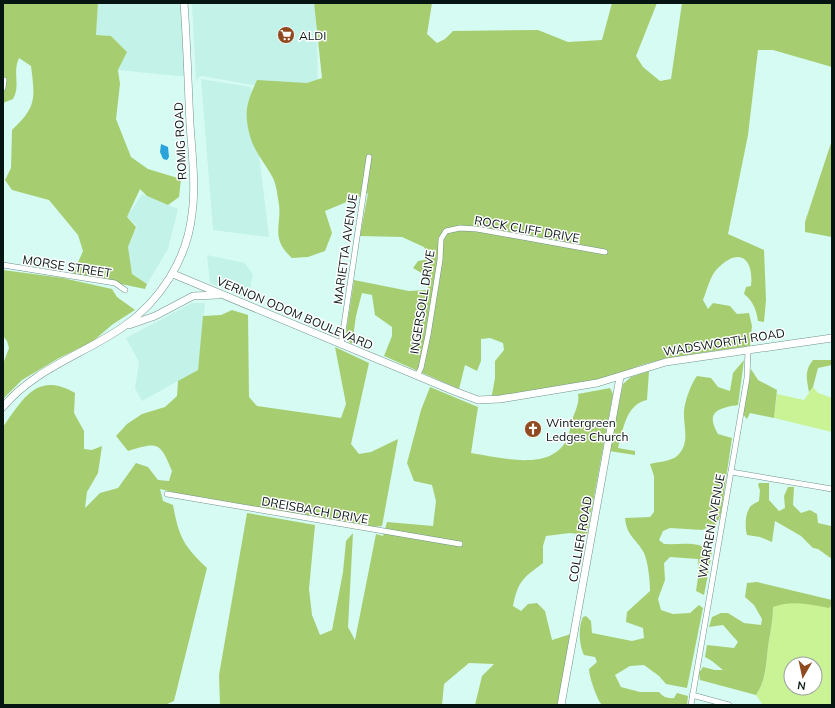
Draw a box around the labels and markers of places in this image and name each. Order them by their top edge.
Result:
supermarket icon: ALDI [276,25,296,45]
place label: ALDI [299,28,326,43]
place label: Wintergreen Ledges Church [546,415,628,444]
church icon: Wintergreen Ledges Church [523,419,543,439]

